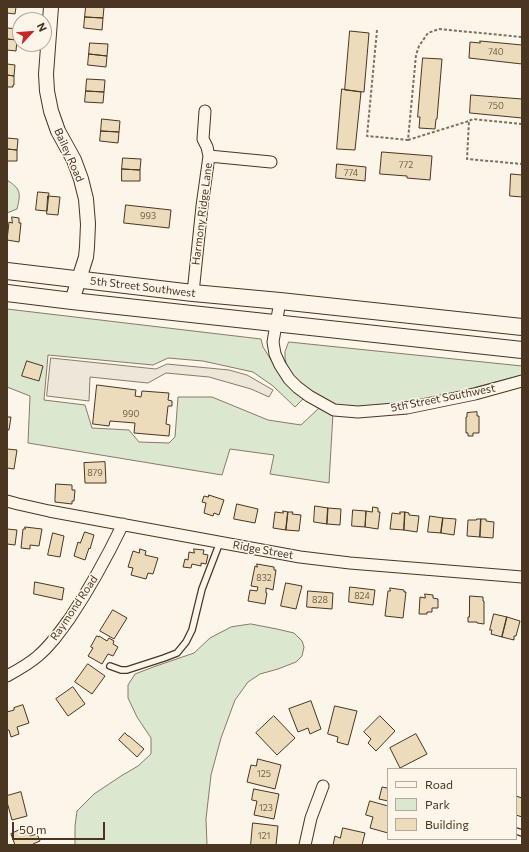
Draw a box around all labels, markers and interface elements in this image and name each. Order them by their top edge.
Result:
north arrow [12,12,52,52]
text: N [35,20,50,34]
house number: 740 [488,47,504,57]
house number: 750 [488,101,504,111]
street label: Bailey Road [51,126,87,184]
house number: 772 [399,160,413,170]
street label: Harmony Ridge Lane [189,162,215,266]
house number: 774 [344,168,358,178]
house number: 993 [140,211,156,221]
street label: 5th Street Southwest [89,274,197,300]
street label: 5th Street Southwest [390,381,496,415]
house number: 990 [123,409,139,419]
house number: 879 [87,468,103,478]
street label: Ridge Street [232,538,294,562]
street label: Raymond Road [47,573,101,643]
house number: 832 [256,573,272,583]
house number: 824 [354,591,370,601]
house number: 828 [312,595,328,605]
legend [387,768,517,840]
house number: 125 [257,769,271,779]
text: Road [425,777,453,791]
text: Park [425,797,450,811]
house number: 123 [259,803,273,813]
scale bar [14,814,107,840]
text: Building [425,817,469,831]
text: 50 m [19,822,47,836]
house number: 121 [258,831,270,841]

